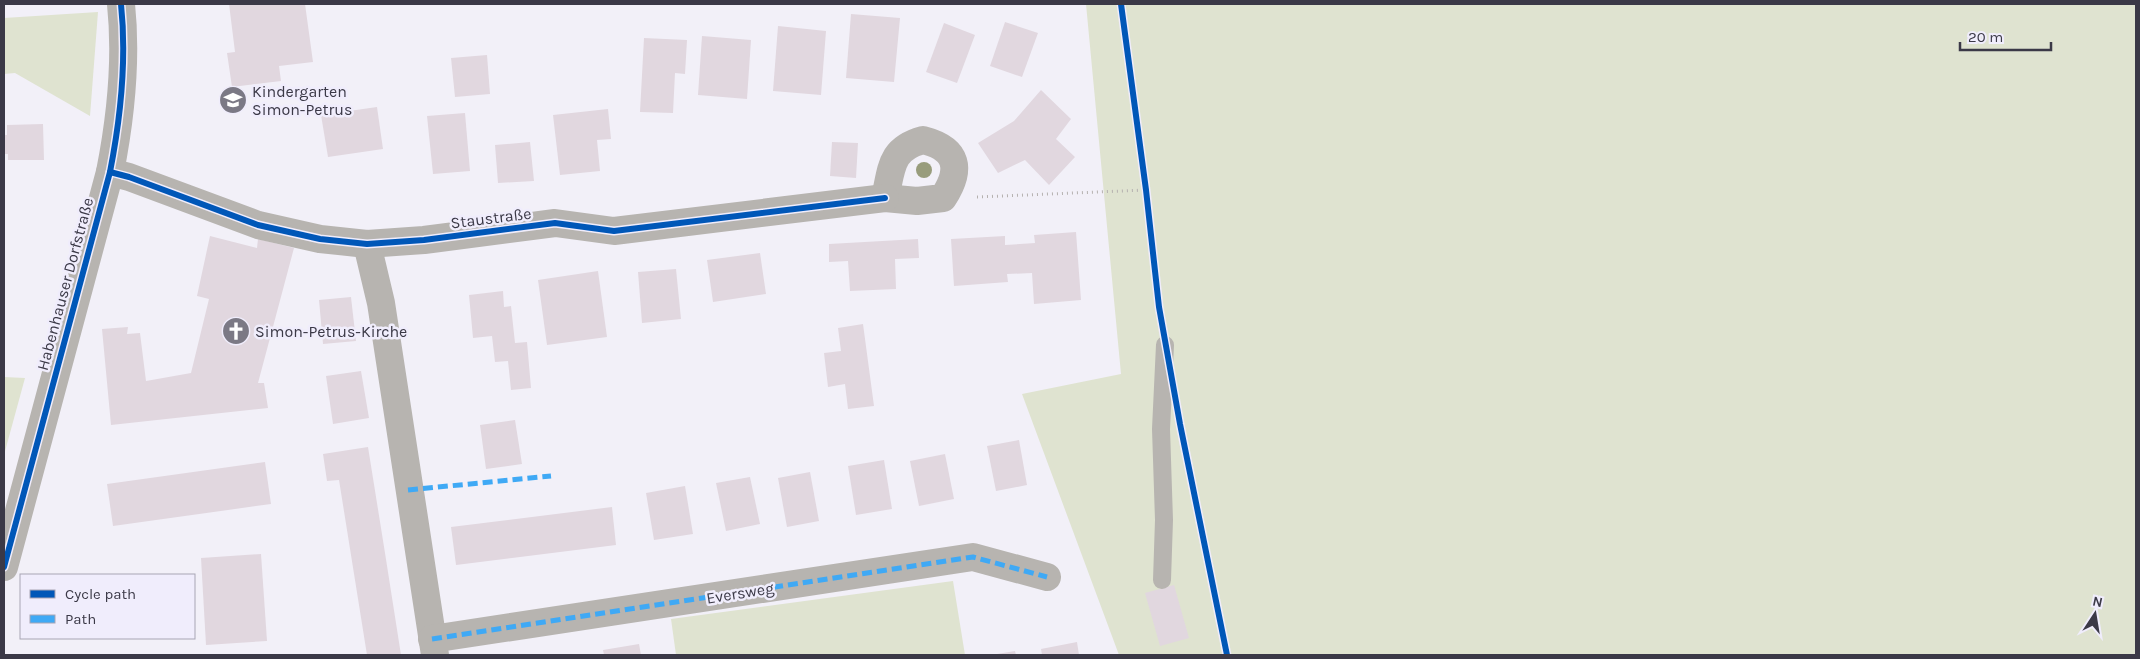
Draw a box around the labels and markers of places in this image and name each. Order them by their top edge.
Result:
place label: Kindergarten Simon-Petrus [252,82,352,119]
school or university icon: Kindergarten Simon-Petrus [218,85,248,115]
church icon: Simon-Petrus-Kirche [221,316,251,346]
place label: Simon-Petrus-Kirche [255,322,407,341]

